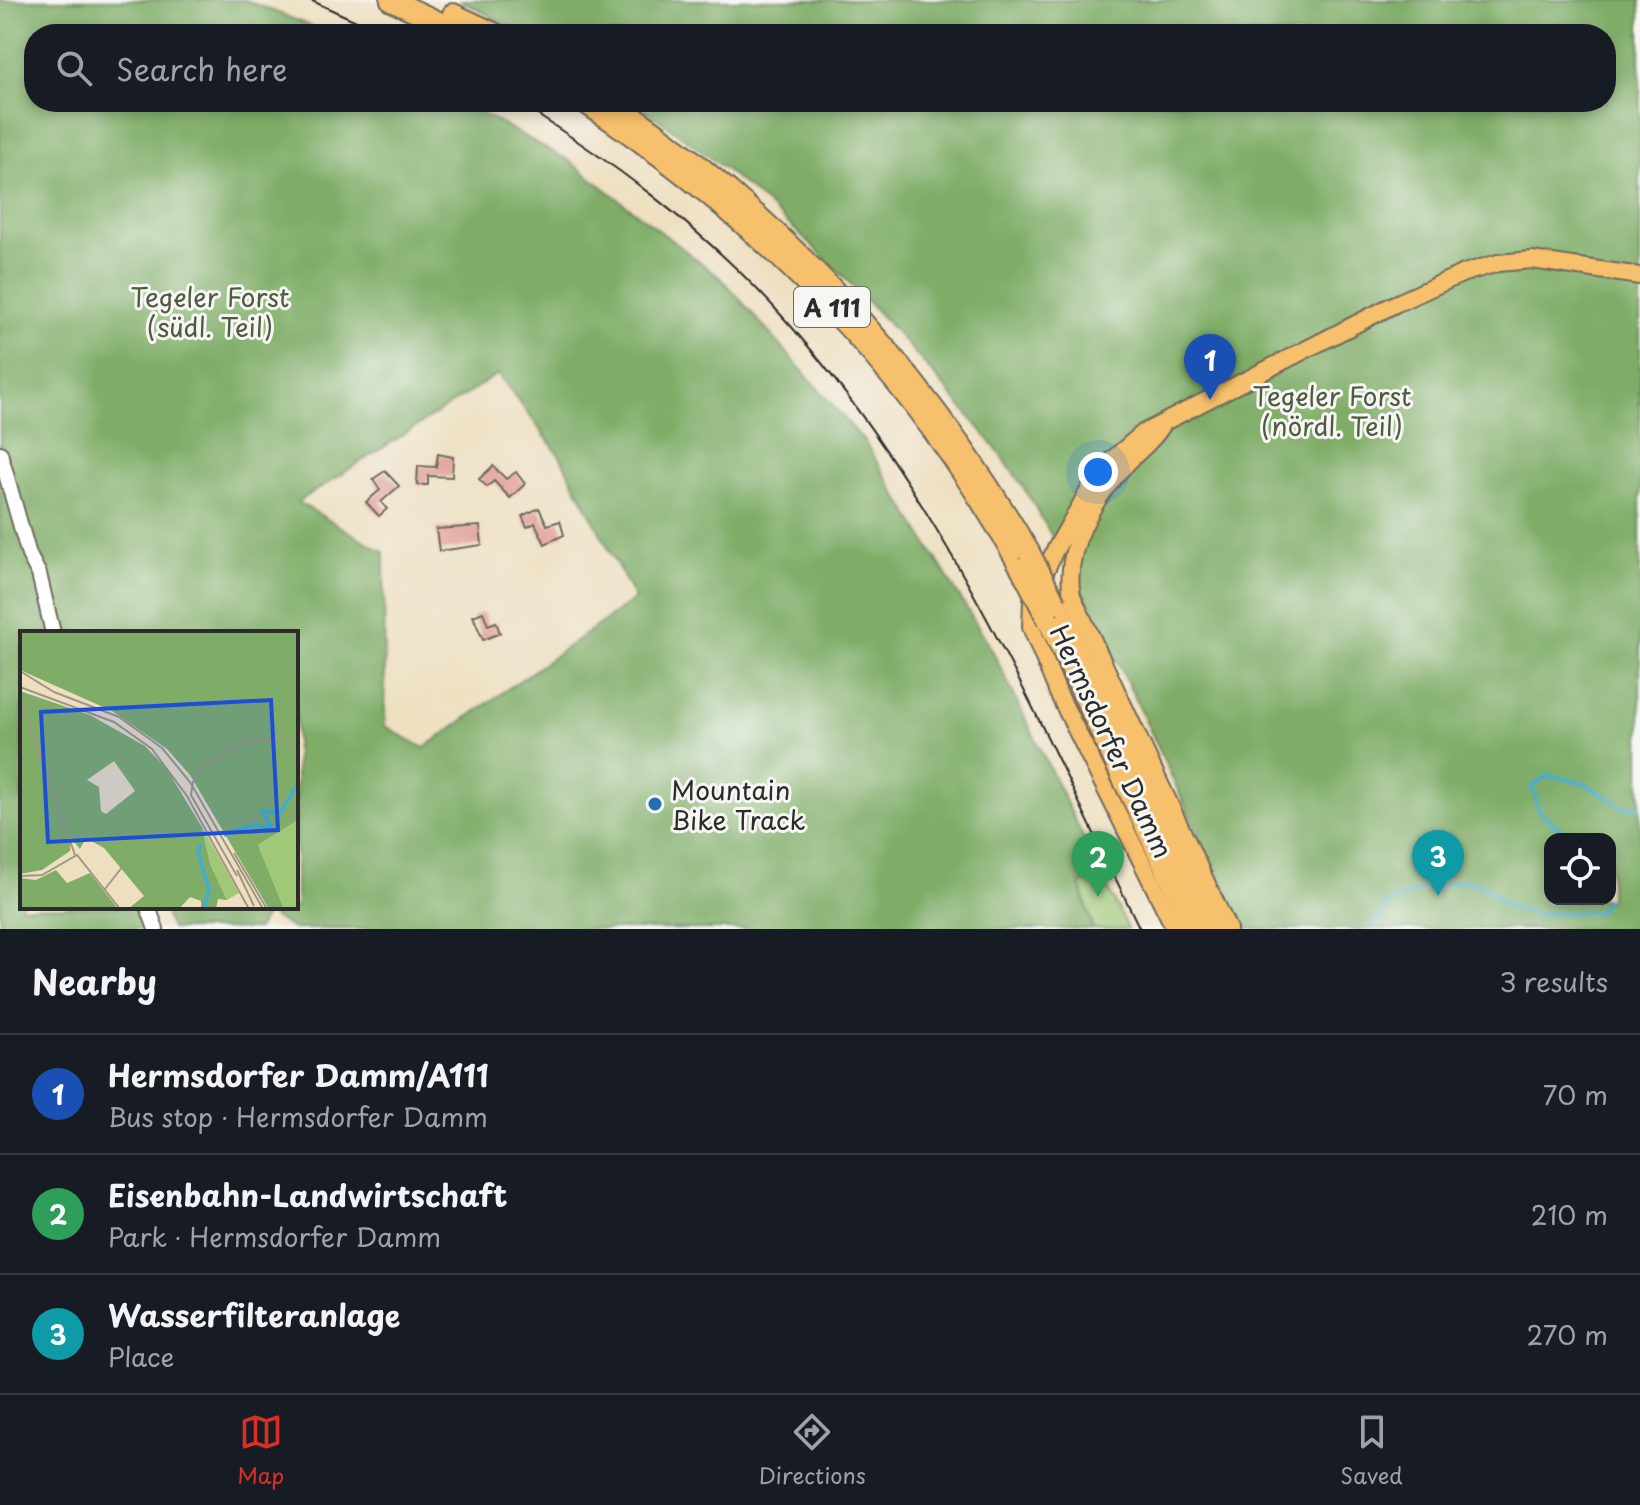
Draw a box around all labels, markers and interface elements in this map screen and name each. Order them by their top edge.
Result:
search box [24,24,1616,112]
icon: search [52,46,96,90]
text: Search here [116,46,288,91]
park label: Tegeler Forst (südl. Teil) [131,277,289,346]
road number: A 111 [794,287,870,327]
pin: 1 [1184,334,1236,400]
park label: Tegeler Forst (nördl. Teil) [1253,376,1411,445]
your location [1078,452,1118,492]
street label: Hermsdorfer Damm [1041,618,1183,864]
inset map [20,631,298,909]
place label: Mountain Bike Track [671,770,805,839]
marker: Mountain Bike Track [646,795,664,813]
pin: 3 [1412,830,1464,896]
pin: 2 [1072,831,1124,897]
map controls [1544,833,1616,905]
button: locate [1544,833,1616,905]
text: Nearby [32,955,157,1007]
text: 3 results [1500,962,1608,1001]
text: Hermsdorfer Damm/A111 [108,1052,489,1097]
text: 1 [52,1075,64,1114]
text: 70 m [1543,1075,1608,1114]
text: Bus stop · Hermsdorfer Damm [108,1097,488,1136]
text: Eisenbahn-Landwirtschaft [108,1172,507,1217]
text: 2 [49,1195,67,1234]
text: 210 m [1531,1195,1608,1234]
text: Park · Hermsdorfer Damm [108,1217,441,1256]
text: Wasserfilteranlage [108,1292,400,1337]
text: 3 [49,1315,67,1354]
text: 270 m [1527,1315,1608,1354]
text: Place [108,1337,174,1376]
tab: Map [237,1410,284,1491]
tab: Directions [759,1410,866,1491]
tab: Saved [1340,1410,1403,1491]

